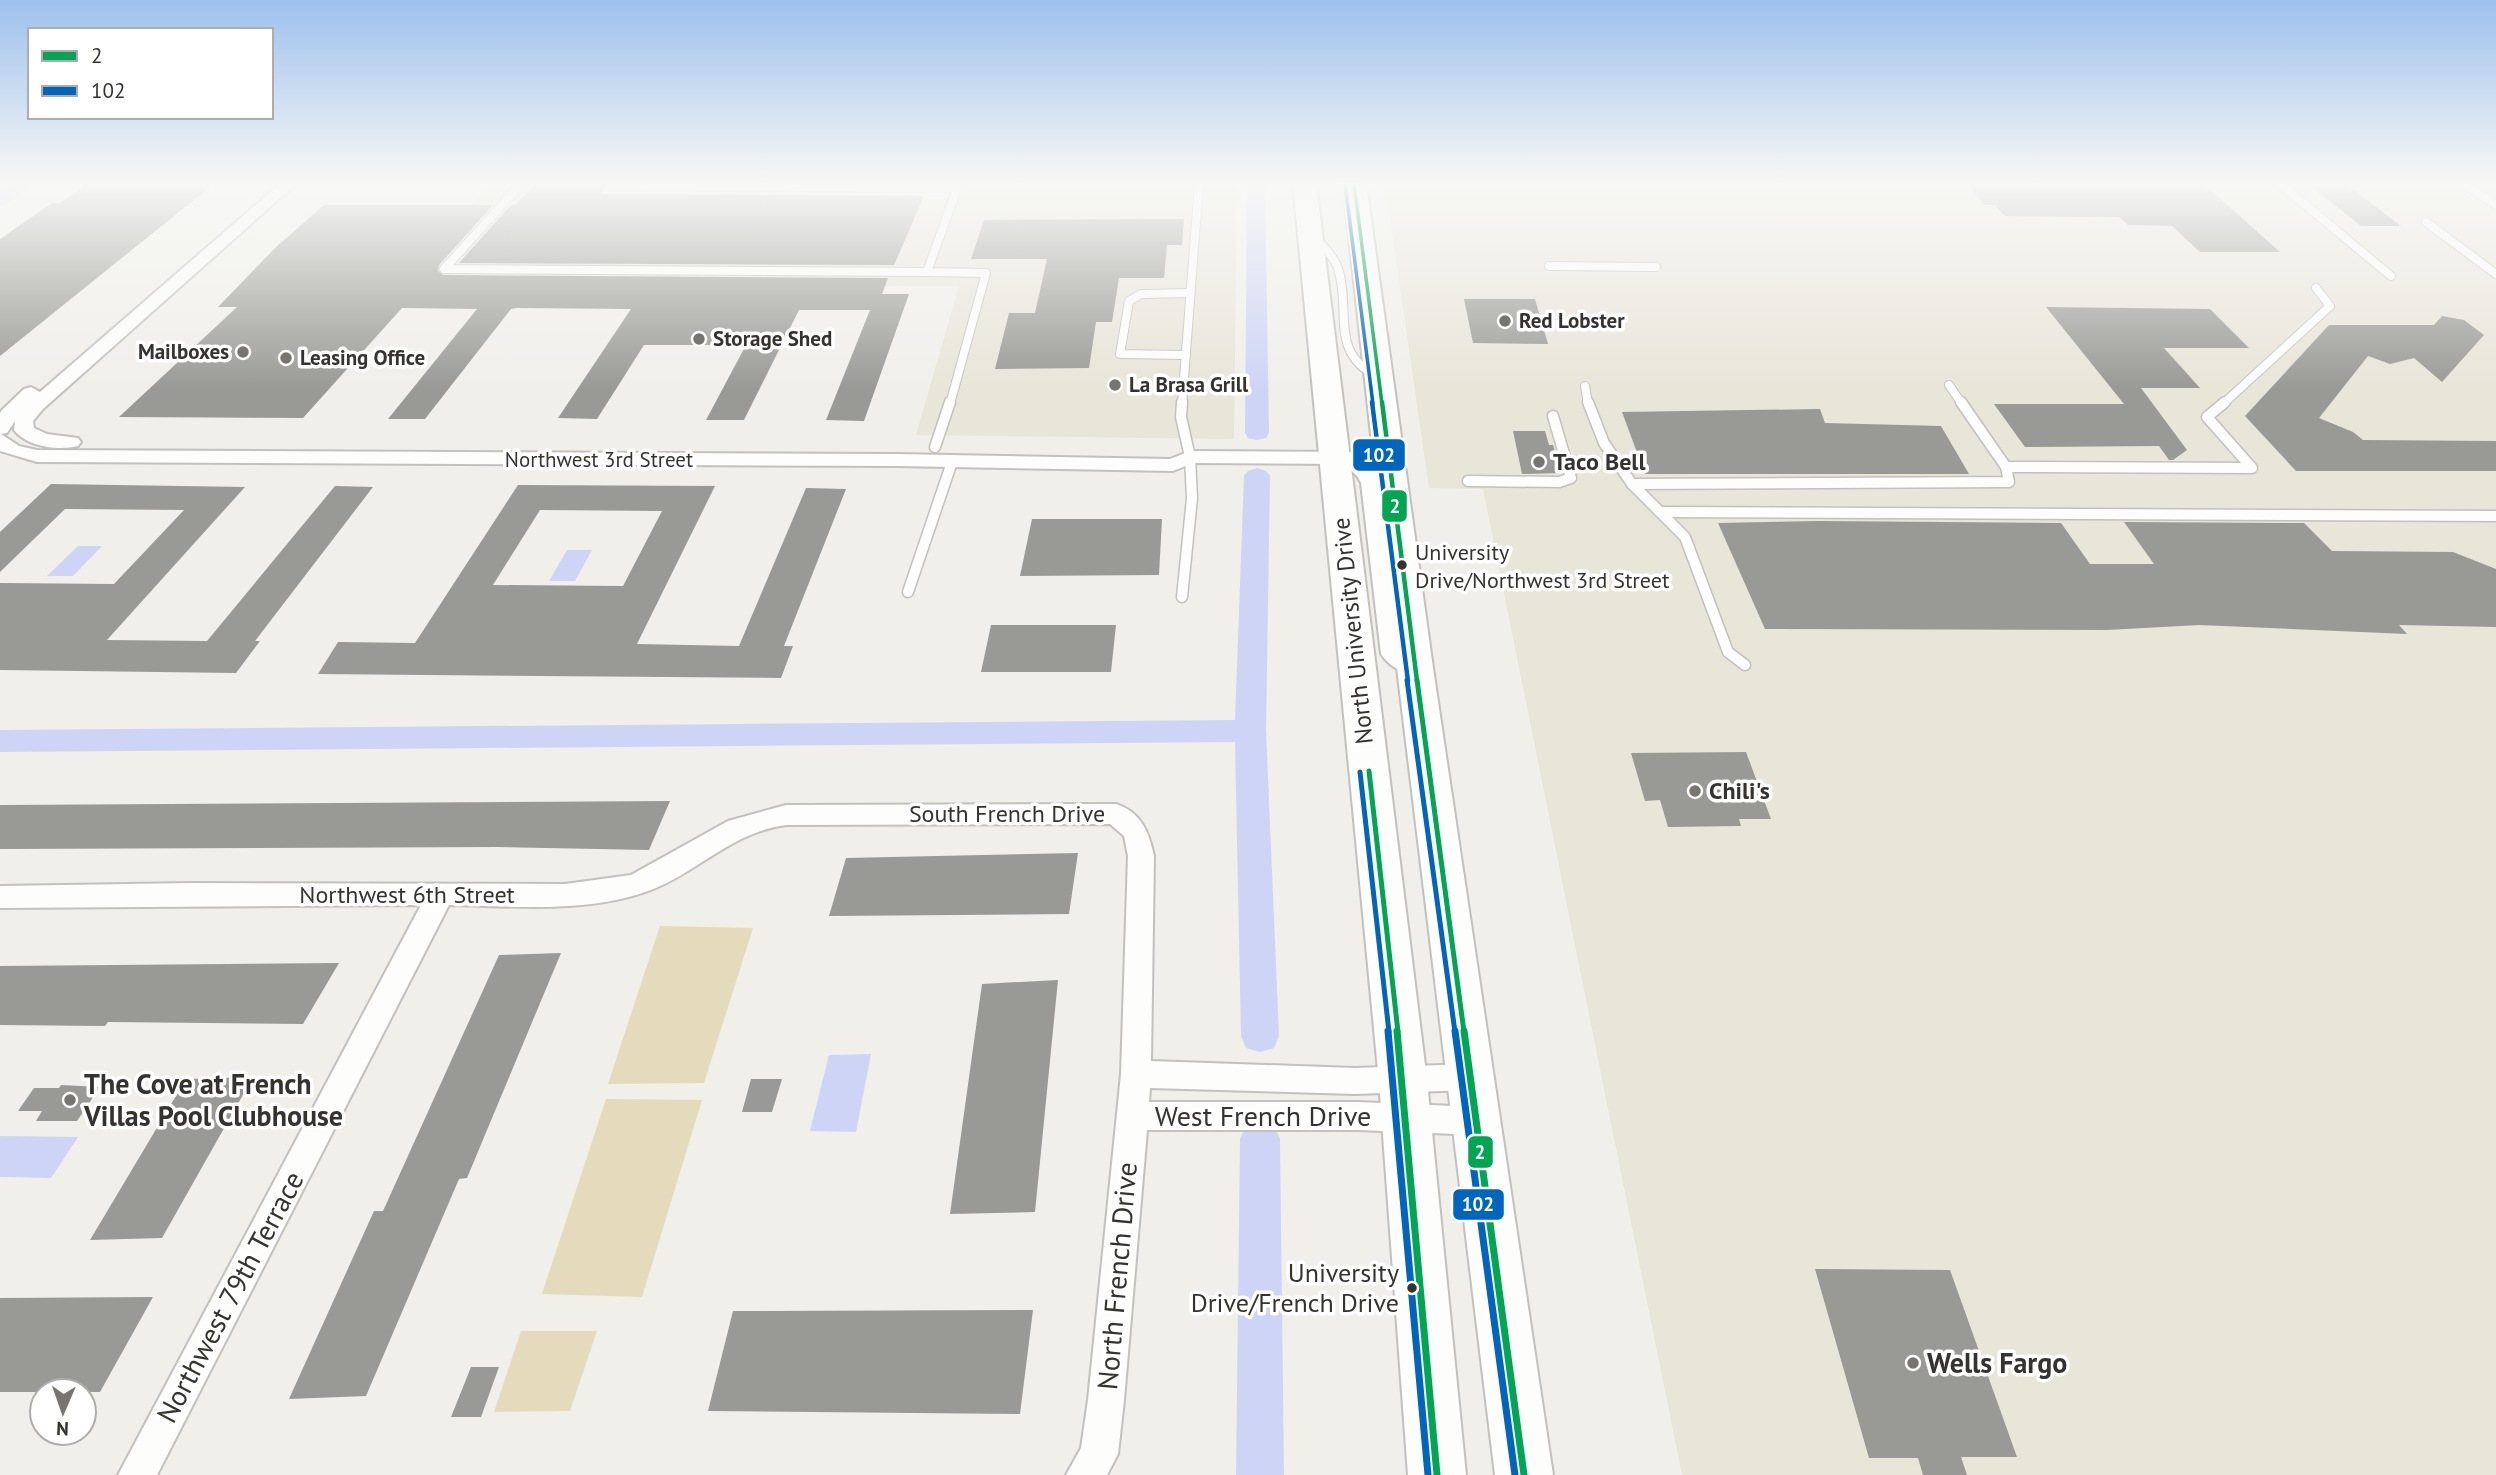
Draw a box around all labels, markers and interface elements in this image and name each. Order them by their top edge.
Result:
legend [28,28,273,119]
text: 2 [91,42,102,69]
text: 102 [91,77,125,104]
place label: Red Lobster [1519,307,1625,334]
marker: Red Lobster [1497,313,1513,329]
place label: Storage Shed [713,325,832,352]
marker: Storage Shed [691,331,707,347]
place label: Mailboxes [138,338,229,365]
marker: Mailboxes [235,344,251,360]
place label: Leasing Office [300,344,425,371]
marker: Leasing Office [278,350,294,366]
place label: La Brasa Grill [1129,371,1249,398]
marker: La Brasa Grill [1107,377,1123,393]
line badge: 102 [1352,438,1406,472]
text: 102 [1363,443,1395,467]
street label: Northwest 3rd Street [505,446,693,473]
place label: Taco Bell [1553,446,1646,477]
marker: Taco Bell [1531,454,1547,470]
line badge: 2 [1381,489,1408,523]
text: 2 [1390,494,1400,518]
street label: North University Drive [1325,516,1380,746]
place label: University Drive/Northwest 3rd Street [1415,538,1670,594]
marker: University Drive/Northwest 3rd Street [1395,558,1409,572]
place label: Chili's [1709,775,1770,806]
marker: Chili's [1687,783,1703,799]
street label: South French Drive [909,798,1105,829]
street label: Northwest 6th Street [299,879,515,910]
place label: The Cove at French Villas Pool Clubhouse [83,1065,343,1134]
marker: The Cove at French Villas Pool Clubhouse [62,1092,78,1108]
street label: West French Drive [1155,1097,1371,1134]
line badge: 2 [1467,1135,1494,1169]
text: 2 [1475,1140,1485,1164]
street label: North French Drive [1088,1161,1145,1391]
street label: Northwest 79th Terrace [148,1165,312,1429]
line badge: 102 [1452,1188,1505,1221]
text: 102 [1462,1192,1494,1216]
place label: University Drive/French Drive [1191,1256,1399,1319]
marker: University Drive/French Drive [1405,1281,1419,1295]
place label: Wells Fargo [1927,1344,2067,1381]
marker: Wells Fargo [1905,1355,1921,1371]
north arrow [28,1377,98,1447]
text: N [56,1417,69,1441]

